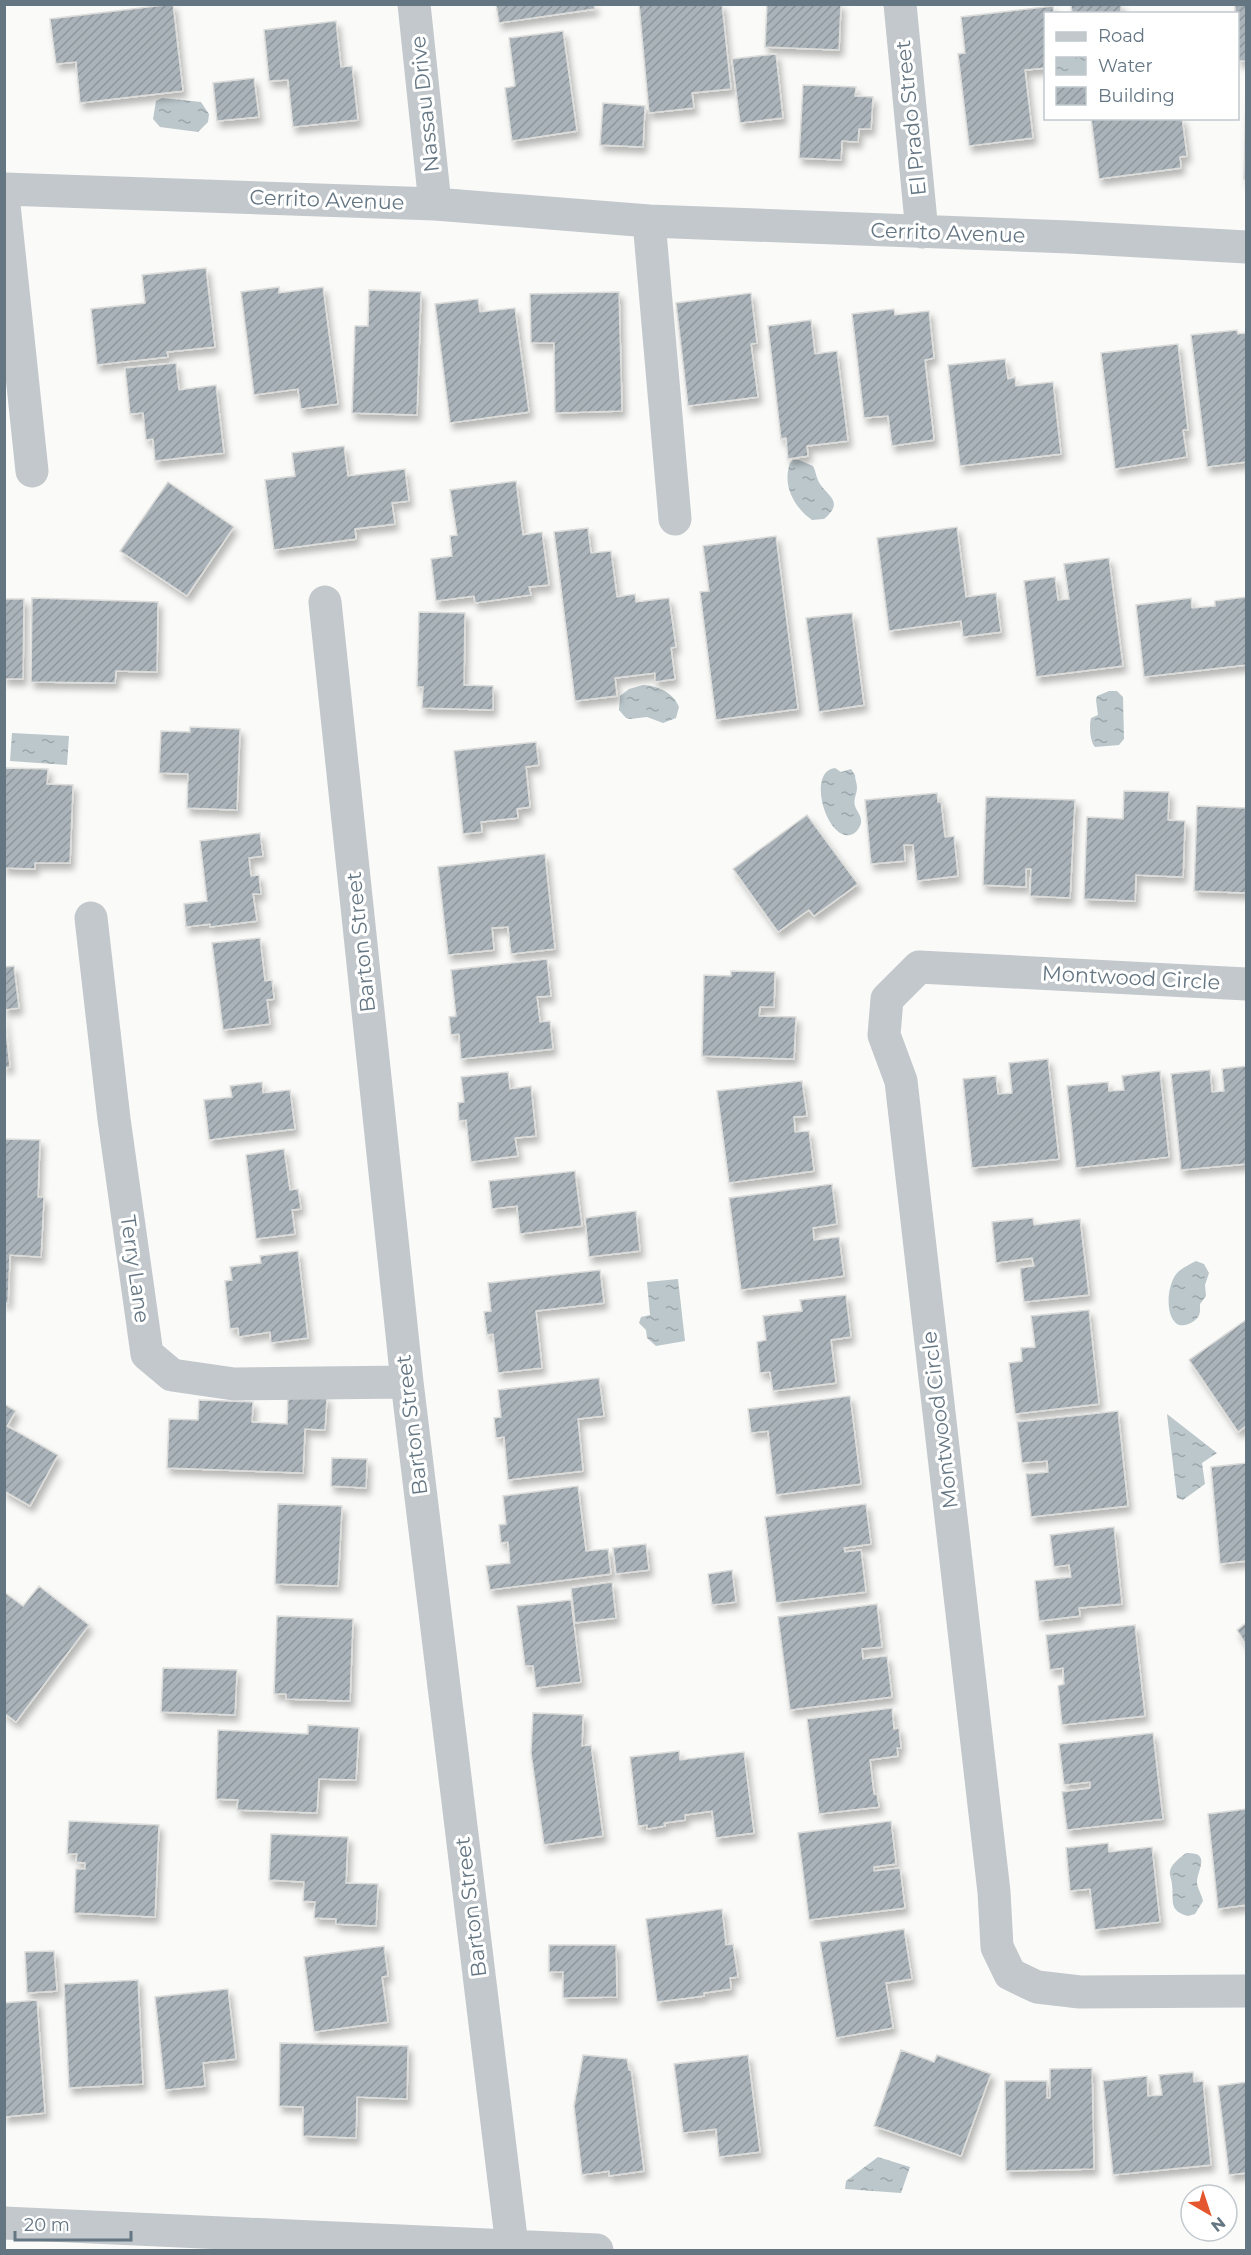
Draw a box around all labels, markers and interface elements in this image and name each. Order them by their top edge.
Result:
legend [1044,12,1239,120]
text: Road [1098,25,1145,47]
street label: Nassau Drive [405,35,444,173]
street label: El Prado Street [890,39,931,197]
text: Water [1098,55,1153,77]
text: Building [1098,85,1175,107]
street label: Cerrito Avenue [249,184,405,215]
street label: Cerrito Avenue [870,217,1026,248]
street label: Barton Street [341,870,380,1014]
street label: Montwood Circle [1041,960,1221,995]
street label: Terry Lane [116,1213,155,1324]
street label: Montwood Circle [916,1330,963,1510]
street label: Barton Street [390,1353,433,1497]
street label: Barton Street [449,1835,492,1979]
north arrow [1179,2183,1239,2243]
scale bar [15,2204,130,2242]
text: N [1207,2213,1229,2236]
text: 20 m [24,2214,70,2236]

